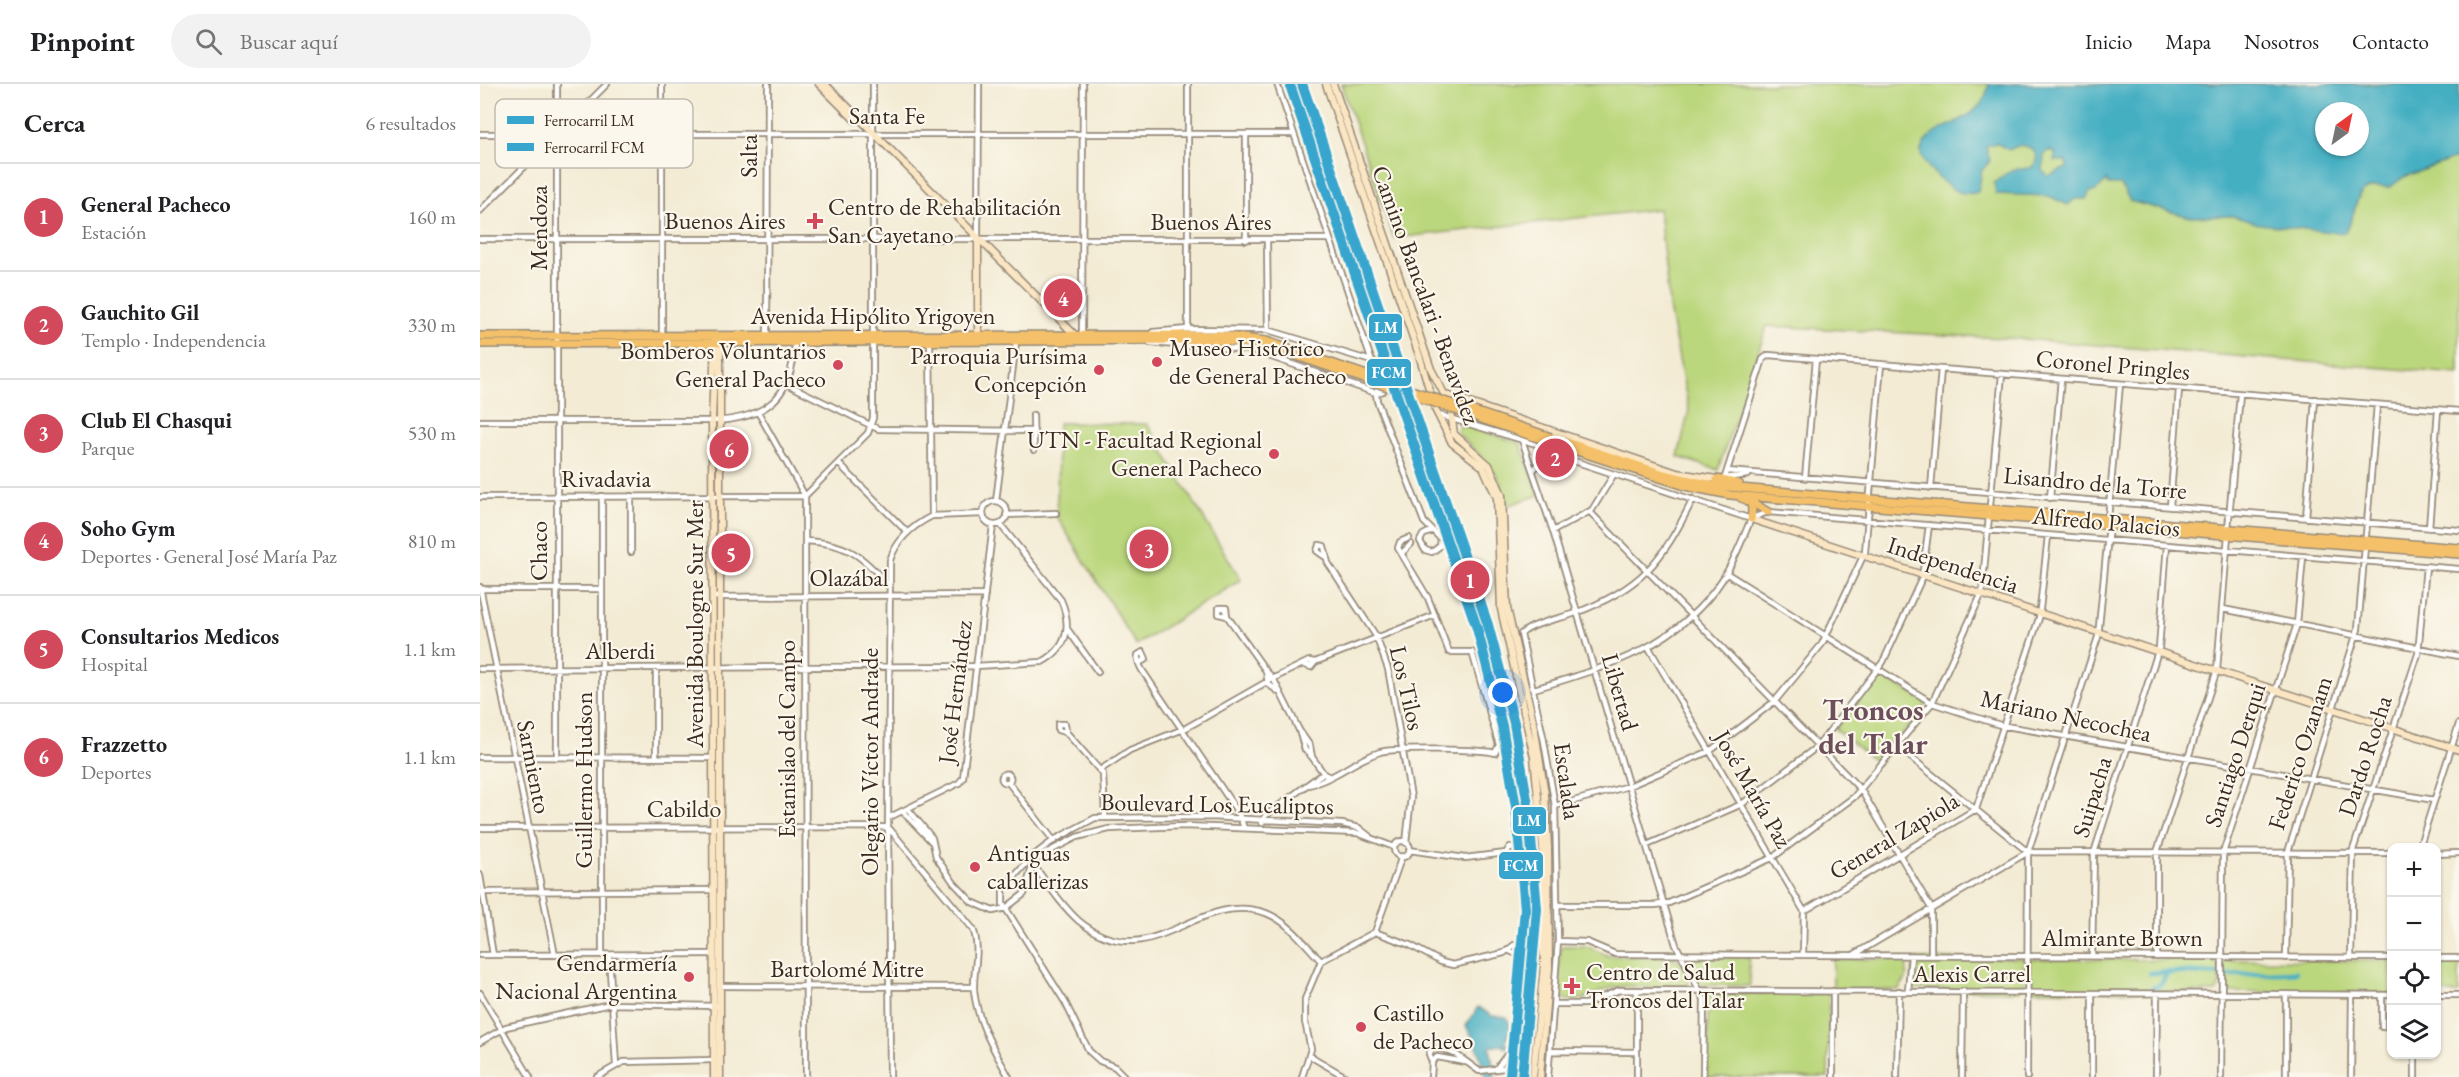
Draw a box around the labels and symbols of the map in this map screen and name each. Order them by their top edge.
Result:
legend [495,99,693,168]
street label: Santa Fe [849,100,925,131]
north arrow [2315,102,2369,156]
text: Ferrocarril LM [544,110,635,131]
street label: Salta [733,134,764,178]
text: Ferrocarril FCM [544,137,645,158]
street label: Camino Bancalari - Benavídez [1365,161,1488,429]
street label: Mendoza [523,185,554,271]
place label: Centro de Rehabilitación San Cayetano [828,191,1062,250]
street label: Buenos Aires [665,205,785,236]
street label: Buenos Aires [1151,206,1271,237]
marker: Centro de Rehabilitación San Cayetano [806,212,824,230]
pin: 4 [1044,276,1082,320]
street label: Avenida Hipólito Yrigoyen [750,300,996,331]
line badge: LM [1368,313,1403,342]
text: LM [1374,317,1398,338]
place label: Museo Histórico de General Pacheco [1169,332,1347,391]
place label: Bomberos Voluntarios General Pacheco [620,335,826,394]
place label: Parroquia Purísima Concepción [910,340,1087,399]
street label: Coronel Pringles [2035,342,2191,387]
marker: Museo Histórico de General Pacheco [1150,355,1164,369]
marker: Bomberos Voluntarios General Pacheco [831,358,845,372]
line badge: FCM [1366,358,1412,387]
text: FCM [1372,362,1407,383]
marker: Parroquia Purísima Concepción [1092,363,1106,377]
place label: UTN - Facultad Regional General Pacheco [1027,424,1262,483]
pin: 6 [710,426,748,472]
pin: 2 [1536,436,1574,481]
marker: UTN - Facultad Regional General Pacheco [1267,447,1281,461]
street label: Lisandro de la Torre [2002,459,2188,506]
street label: Rivadavia [561,463,651,494]
street label: Avenida Boulogne Sur Mer [679,500,710,749]
street label: Alfredo Palacios [2030,500,2181,543]
street label: Chaco [523,521,554,581]
pin: 3 [1130,526,1168,572]
street label: Independencia [1884,529,2023,600]
pin: 5 [712,530,750,576]
pin: 1 [1450,558,1490,602]
street label: Olazábal [809,562,889,593]
street label: José Hernández [930,618,979,767]
street label: Alberdi [584,635,655,666]
street label: Estanislao del Campo [771,640,802,838]
street label: Los Tilos [1383,643,1432,733]
street label: Olegario Víctor Andrade [854,648,885,876]
street label: Libertad [1595,650,1646,735]
street label: Federico Ozanam [2260,672,2339,834]
your location [1488,678,1517,707]
street label: Santiago Derqui [2197,679,2272,831]
street label: Mariano Necochea [1978,682,2155,749]
district label: Troncos del Talar [1818,690,1928,763]
street label: Guillermo Hudson [568,691,599,868]
street label: Dardo Rocha [2330,691,2399,820]
street label: Sarmiento [510,717,559,816]
street label: José María Paz [1706,722,1800,853]
street label: Escalada [1547,740,1588,822]
street label: Suipacha [2065,752,2119,841]
street label: General Zapiola [1823,784,1965,887]
street label: Boulevard Los Eucaliptos [1100,786,1334,821]
street label: Cabildo [647,793,721,824]
line badge: LM [1512,806,1547,835]
text: LM [1517,810,1541,831]
place label: Antiguas caballerizas [986,837,1089,896]
line badge: FCM [1498,851,1544,880]
text: FCM [1504,855,1539,876]
marker: Antiguas caballerizas [968,860,982,874]
street label: Almirante Brown [2040,922,2203,953]
place label: Gendarmería Nacional Argentina [495,947,677,1006]
street label: Bartolomé Mitre [770,953,924,984]
place label: Centro de Salud Troncos del Talar [1586,956,1745,1015]
street label: Alexis Carrel [1912,958,2031,989]
marker: Gendarmería Nacional Argentina [682,970,696,984]
marker: Centro de Salud Troncos del Talar [1563,977,1581,995]
place label: Castillo de Pacheco [1373,997,1473,1056]
marker: Castillo de Pacheco [1354,1020,1368,1034]

